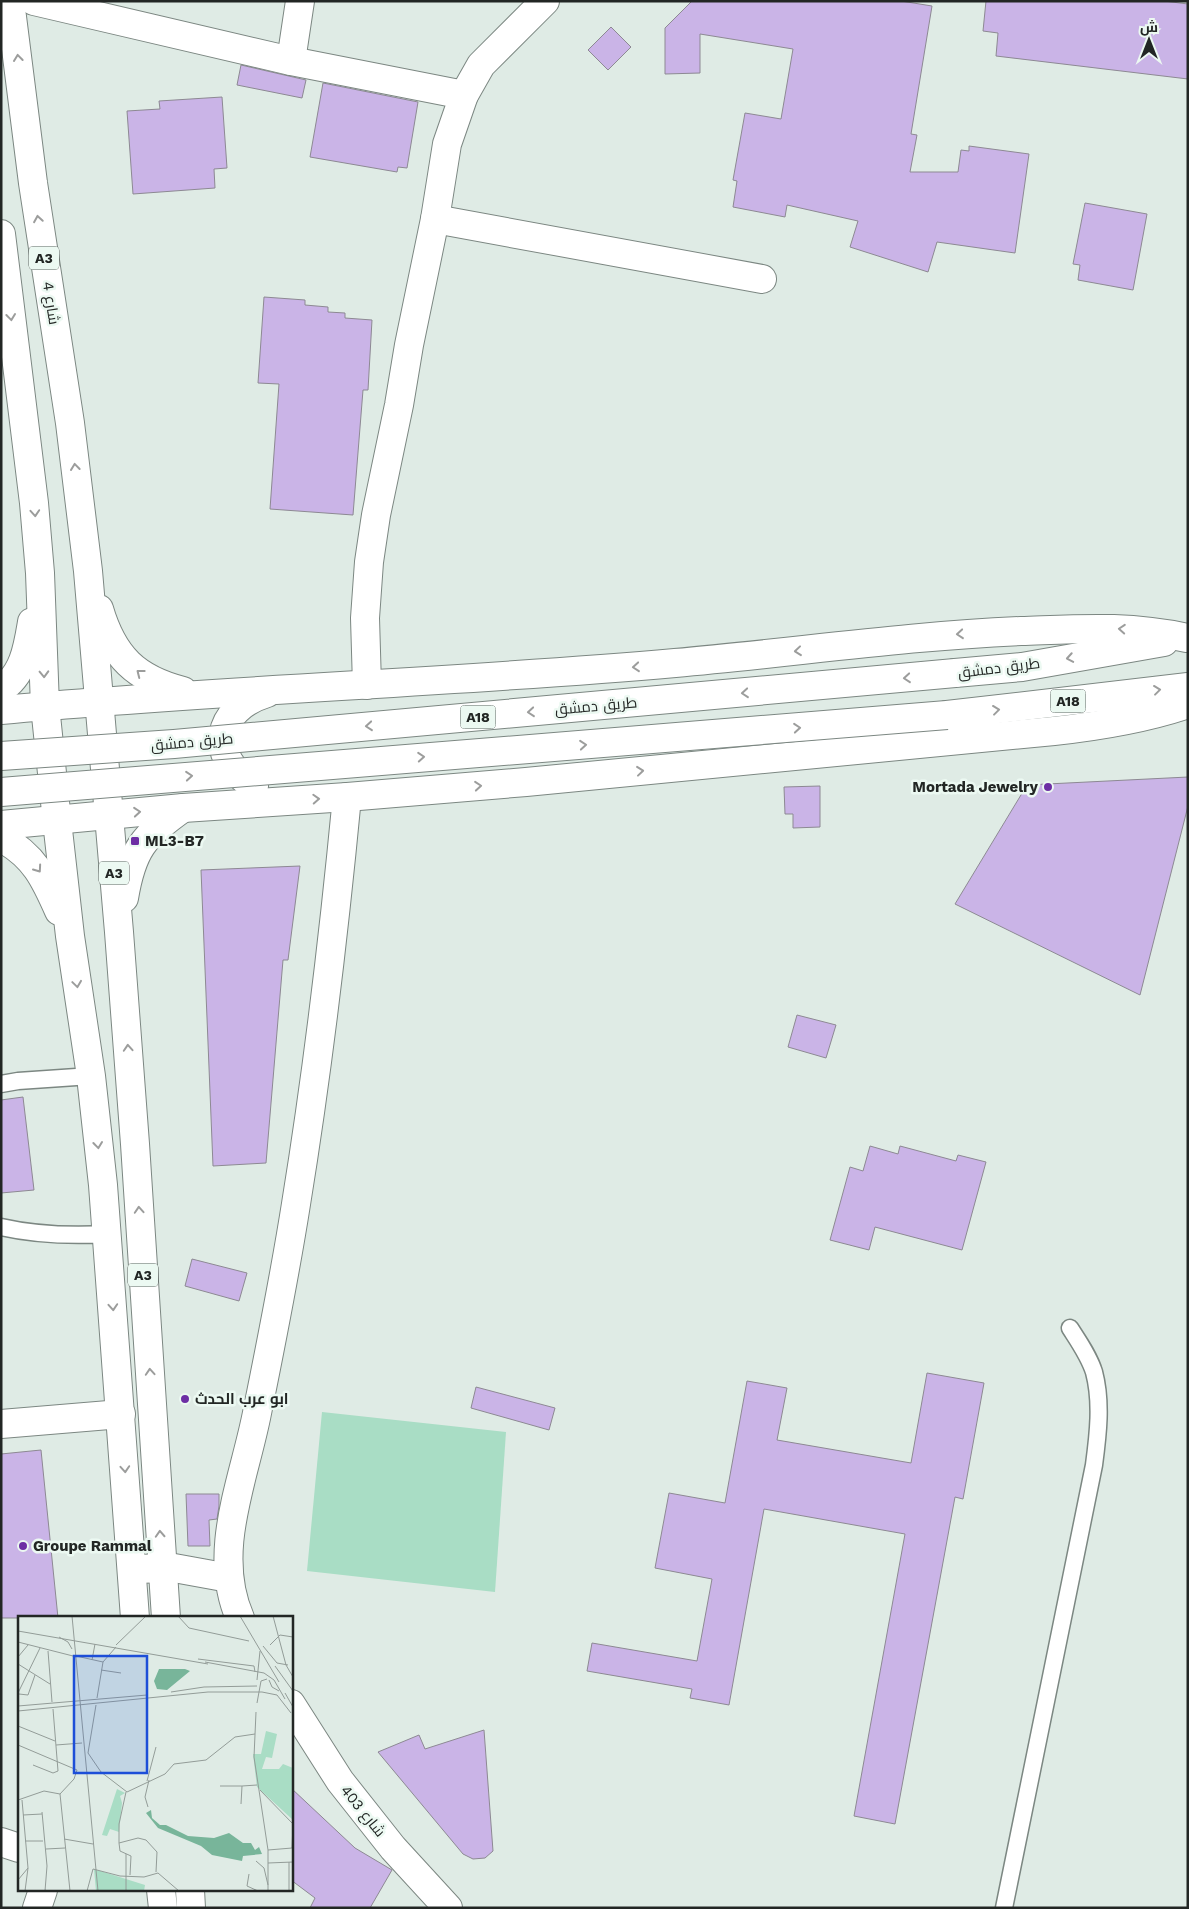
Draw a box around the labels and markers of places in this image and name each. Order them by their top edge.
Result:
place label: Mortada Jewelry [912,778,1039,796]
marker: Mortada Jewelry [1042,781,1054,793]
place label: ML3-B7 [145,832,204,850]
marker: ML3-B7 [129,835,141,847]
place label: ابو عرب الحدث [195,1390,289,1408]
marker: ابو عرب الحدث [179,1393,191,1405]
place label: Groupe Rammal [33,1537,152,1555]
marker: Groupe Rammal [17,1540,29,1552]

